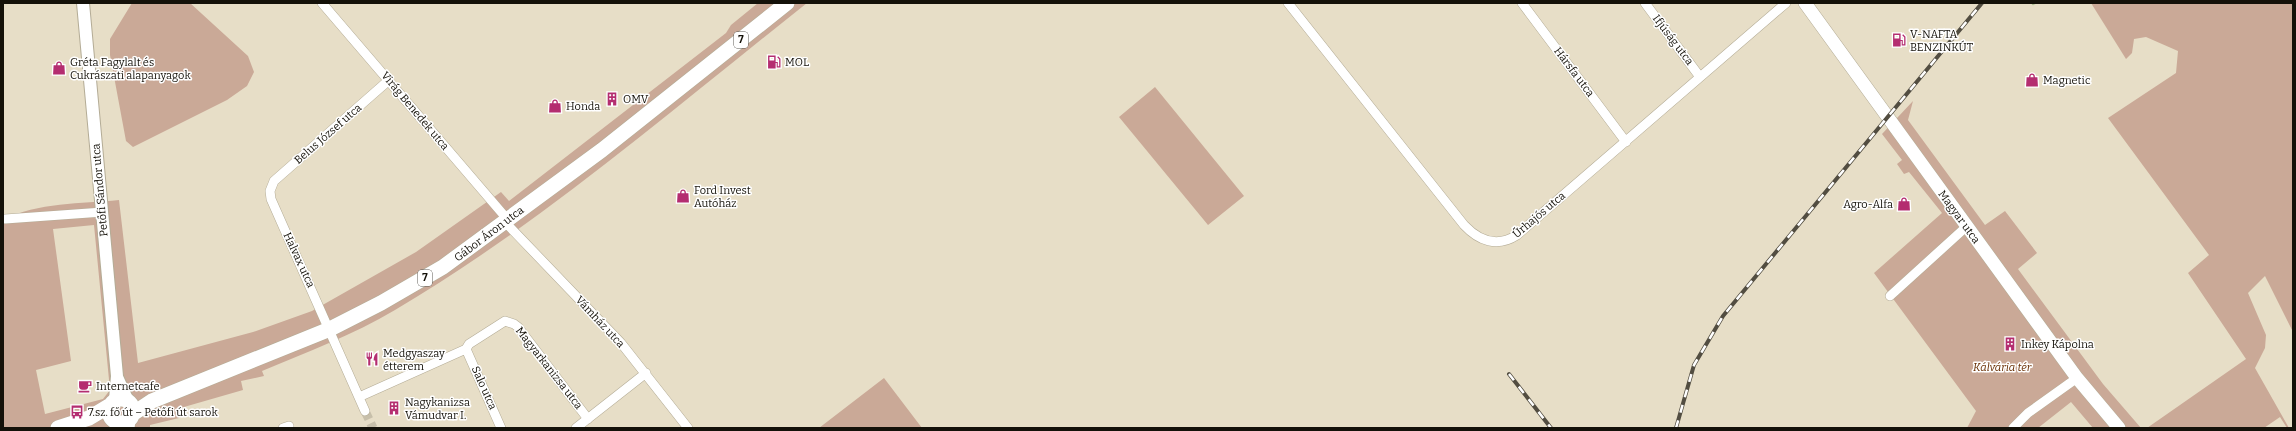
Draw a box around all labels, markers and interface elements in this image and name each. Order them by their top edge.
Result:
street label: Ifjúság utca [1650,12,1696,68]
place label: V-NAFTA BENZINKÚT [1910,28,1974,54]
road number: 7 [734,32,748,48]
fuel station icon: V-NAFTA BENZINKÚT [1891,32,1907,48]
street label: Hársfa utca [1551,45,1597,99]
fuel station icon: MOL [766,54,782,70]
place label: Gréta Fagylalt és Cukrászati alapanyagok [70,56,191,82]
place label: MOL [785,56,809,69]
shop icon: Gréta Fagylalt és Cukrászati alapanyagok [51,60,67,76]
street label: Virág Benedek utca [378,69,452,153]
shop icon: Magnetic [2024,72,2040,88]
place label: Magnetic [2043,74,2091,87]
building icon: OMV [604,91,620,107]
place label: OMV [623,93,649,106]
shop icon: Honda [547,98,563,114]
place label: Honda [566,100,600,113]
street label: Belus József utca [292,101,364,167]
street label: Petőfi Sándor utca [89,143,111,237]
place label: Ford Invest Autóház [694,184,751,210]
shop icon: Ford Invest Autóház [675,188,691,204]
street label: Űrhajós utca [1509,188,1568,241]
street label: Magyar utca [1935,188,1983,246]
shop icon: Agro-Alfa [1896,196,1912,212]
place label: Agro-Alfa [1843,198,1893,211]
street label: Gábor Áron utca [451,203,526,264]
street label: Halvax utca [281,230,317,290]
road number: 7 [418,270,432,286]
street label: Vámház utca [573,294,627,350]
street label: Magyarkanizsa utca [513,324,585,412]
building icon: Inkey Kápolna [2002,336,2018,352]
place label: Inkey Kápolna [2021,338,2094,351]
place label: Medgyaszay étterem [383,347,445,373]
restaurant icon: Medgyaszay étterem [364,351,380,367]
park label: Kálvária tér [1973,361,2032,374]
street label: Salo utca [469,364,499,412]
cafe icon: Internetcafe [77,378,93,394]
place label: Internetcafe [96,380,159,393]
place label: Nagykanizsa Vámudvar I. [405,396,470,422]
building icon: Nagykanizsa Vámudvar I. [386,400,402,416]
bus stop icon: 7.sz. fő út – Petőfi út sarok [69,404,85,420]
place label: 7.sz. fő út – Petőfi út sarok [88,406,218,419]

